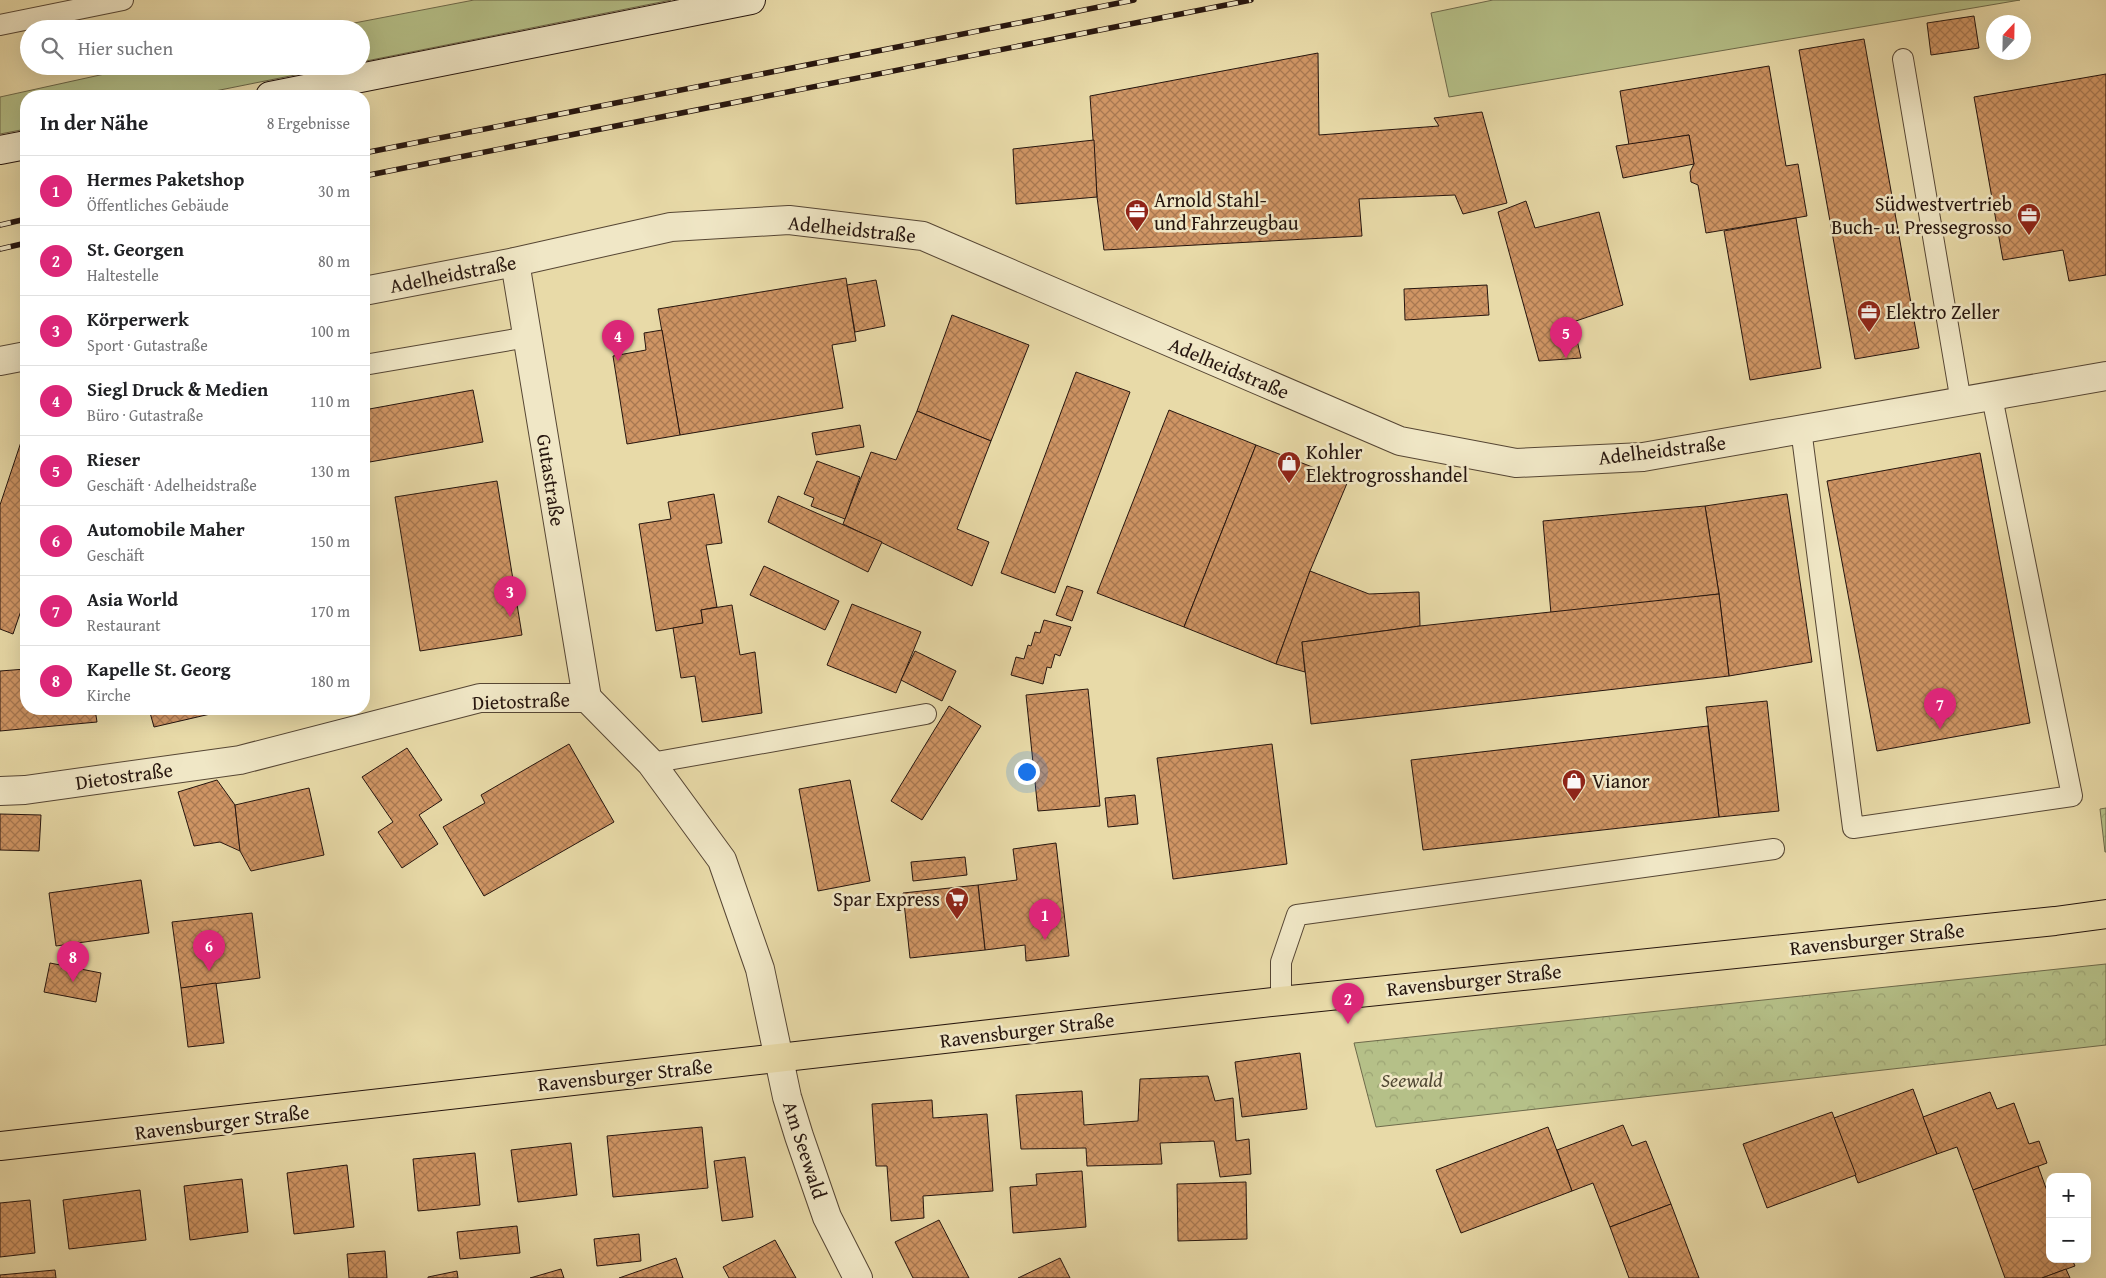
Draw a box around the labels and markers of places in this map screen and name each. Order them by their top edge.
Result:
place label: Arnold Stahl- und Fahrzeugbau [1154,185,1299,237]
place label: Südwestvertrieb Buch- u. Pressegrosso [1831,189,2012,241]
office icon: Arnold Stahl- und Fahrzeugbau [1124,198,1150,232]
office icon: Südwestvertrieb Buch- u. Pressegrosso [2016,202,2042,236]
place label: Elektro Zeller [1886,297,2000,326]
office icon: Elektro Zeller [1856,299,1882,333]
pin: 5 [1550,317,1582,358]
pin: 4 [602,320,634,361]
place label: Kohler Elektrogrosshandel [1306,437,1468,489]
shop icon: Kohler Elektrogrosshandel [1276,450,1302,484]
pin: 3 [494,576,526,617]
pin: 7 [1924,688,1956,729]
place label: Vianor [1592,766,1650,795]
shop icon: Vianor [1561,768,1587,802]
place label: Spar Express [833,884,940,913]
supermarket icon: Spar Express [944,886,970,920]
pin: 1 [1029,899,1061,940]
pin: 6 [193,930,225,971]
pin: 8 [57,941,89,982]
pin: 2 [1332,983,1364,1024]

